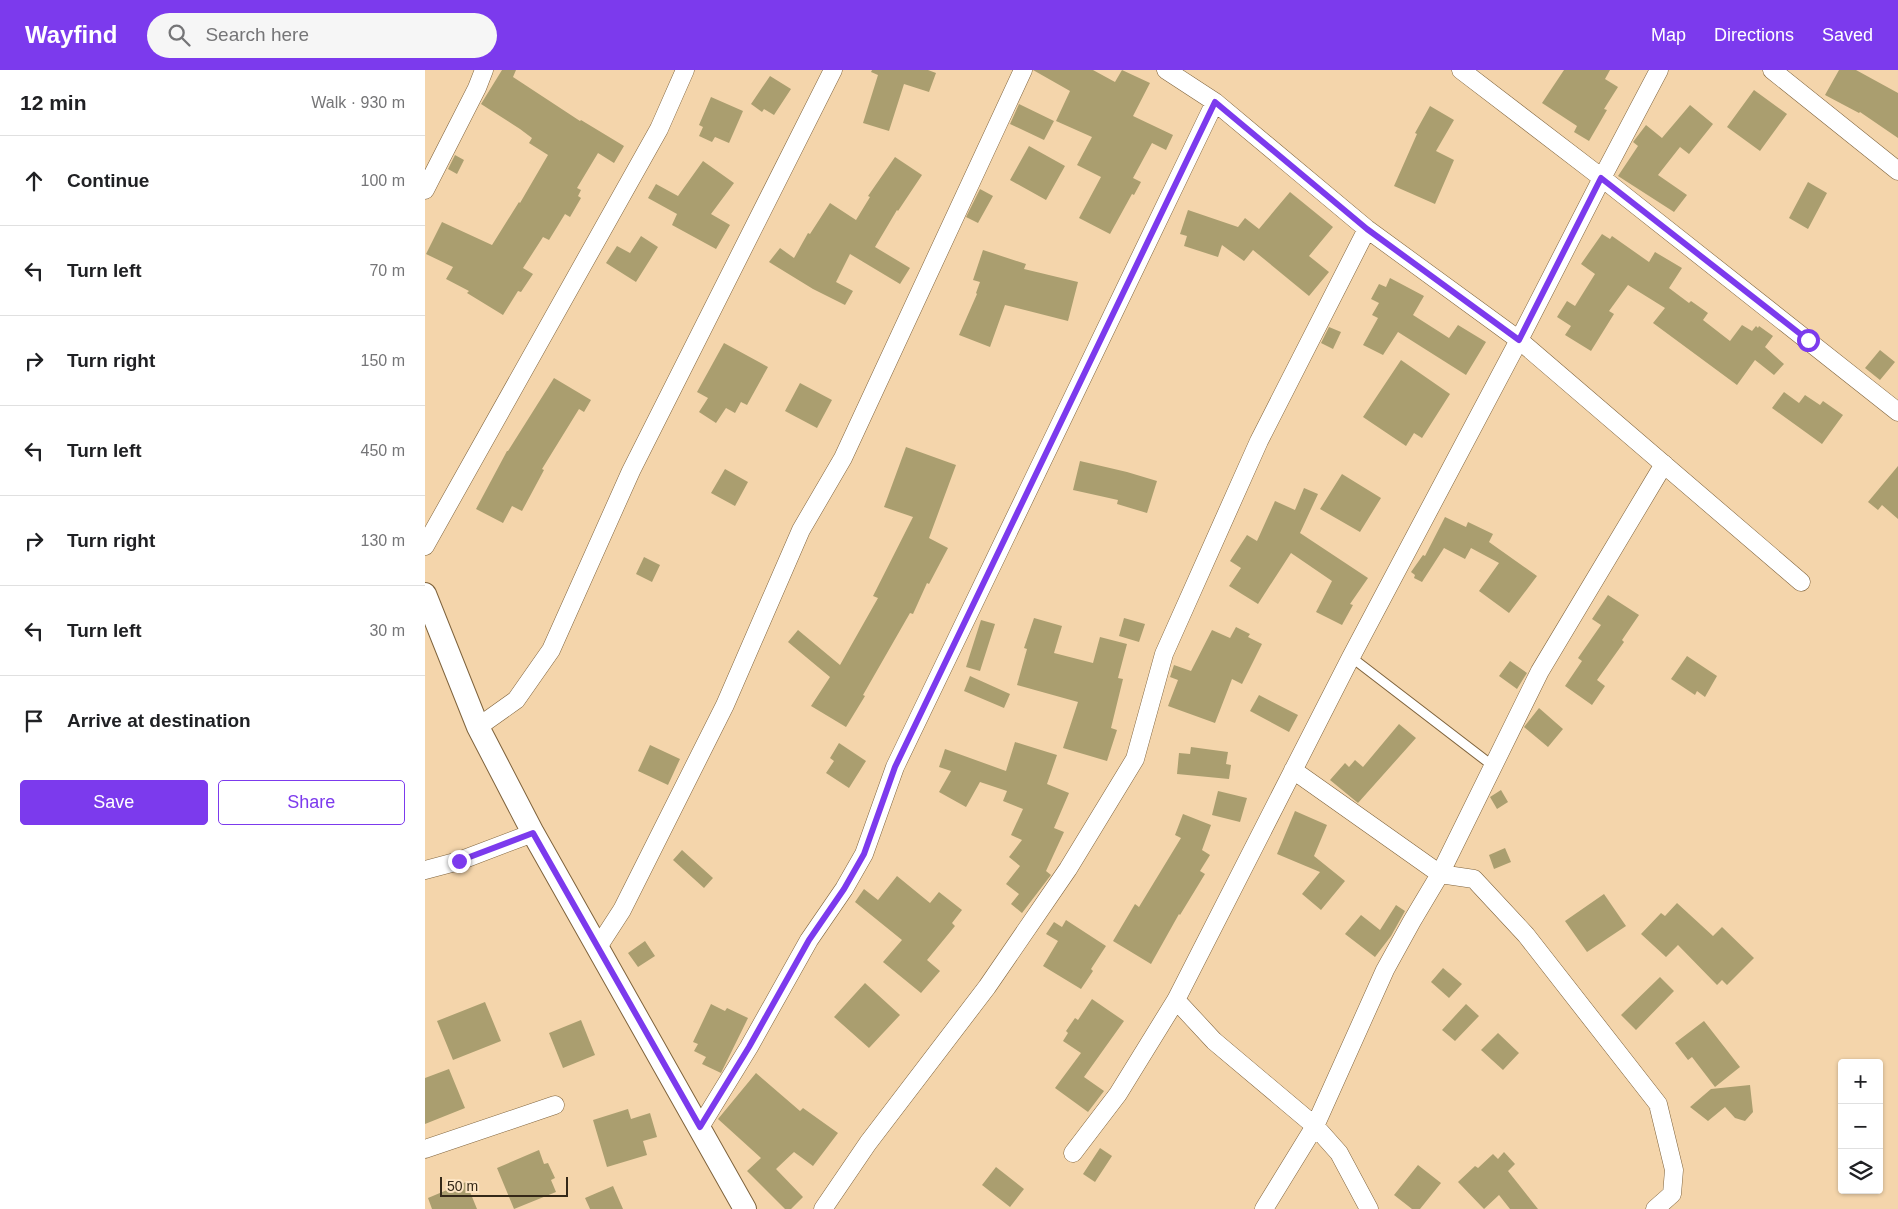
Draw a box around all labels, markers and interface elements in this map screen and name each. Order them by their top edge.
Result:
search box [147,13,497,58]
text: Wayfind [25,21,117,48]
icon: search [165,21,193,49]
text: Search here [205,24,309,45]
text: Map [1651,25,1686,45]
text: Directions [1714,25,1794,45]
text: Saved [1822,25,1873,45]
text: 12 min [20,91,87,114]
text: Walk · 930 m [311,94,405,111]
icon: ahead [20,167,48,195]
text: Continue [67,170,149,191]
text: 100 m [361,172,405,189]
icon: left [20,257,48,285]
text: Turn left [67,260,142,281]
text: 70 m [369,262,405,279]
route start [1797,329,1820,352]
icon: right [20,347,48,375]
text: Turn right [67,350,155,371]
text: 150 m [361,352,405,369]
icon: left [20,437,48,465]
text: Turn left [67,440,142,461]
text: 450 m [361,442,405,459]
icon: right [20,527,48,555]
text: Turn right [67,530,155,551]
text: 130 m [361,532,405,549]
icon: left [20,617,48,645]
text: Turn left [67,620,142,641]
text: 30 m [369,622,405,639]
icon: arrive [20,707,48,735]
text: Arrive at destination [67,710,251,731]
button: Save [20,780,208,825]
button: Share [218,780,405,825]
route end [448,850,471,873]
map controls [1838,1059,1883,1194]
button: + [1838,1059,1883,1104]
button: − [1838,1104,1883,1149]
button: layers [1838,1149,1883,1194]
scale bar [440,1174,567,1197]
text: 50 m [447,1178,478,1194]

